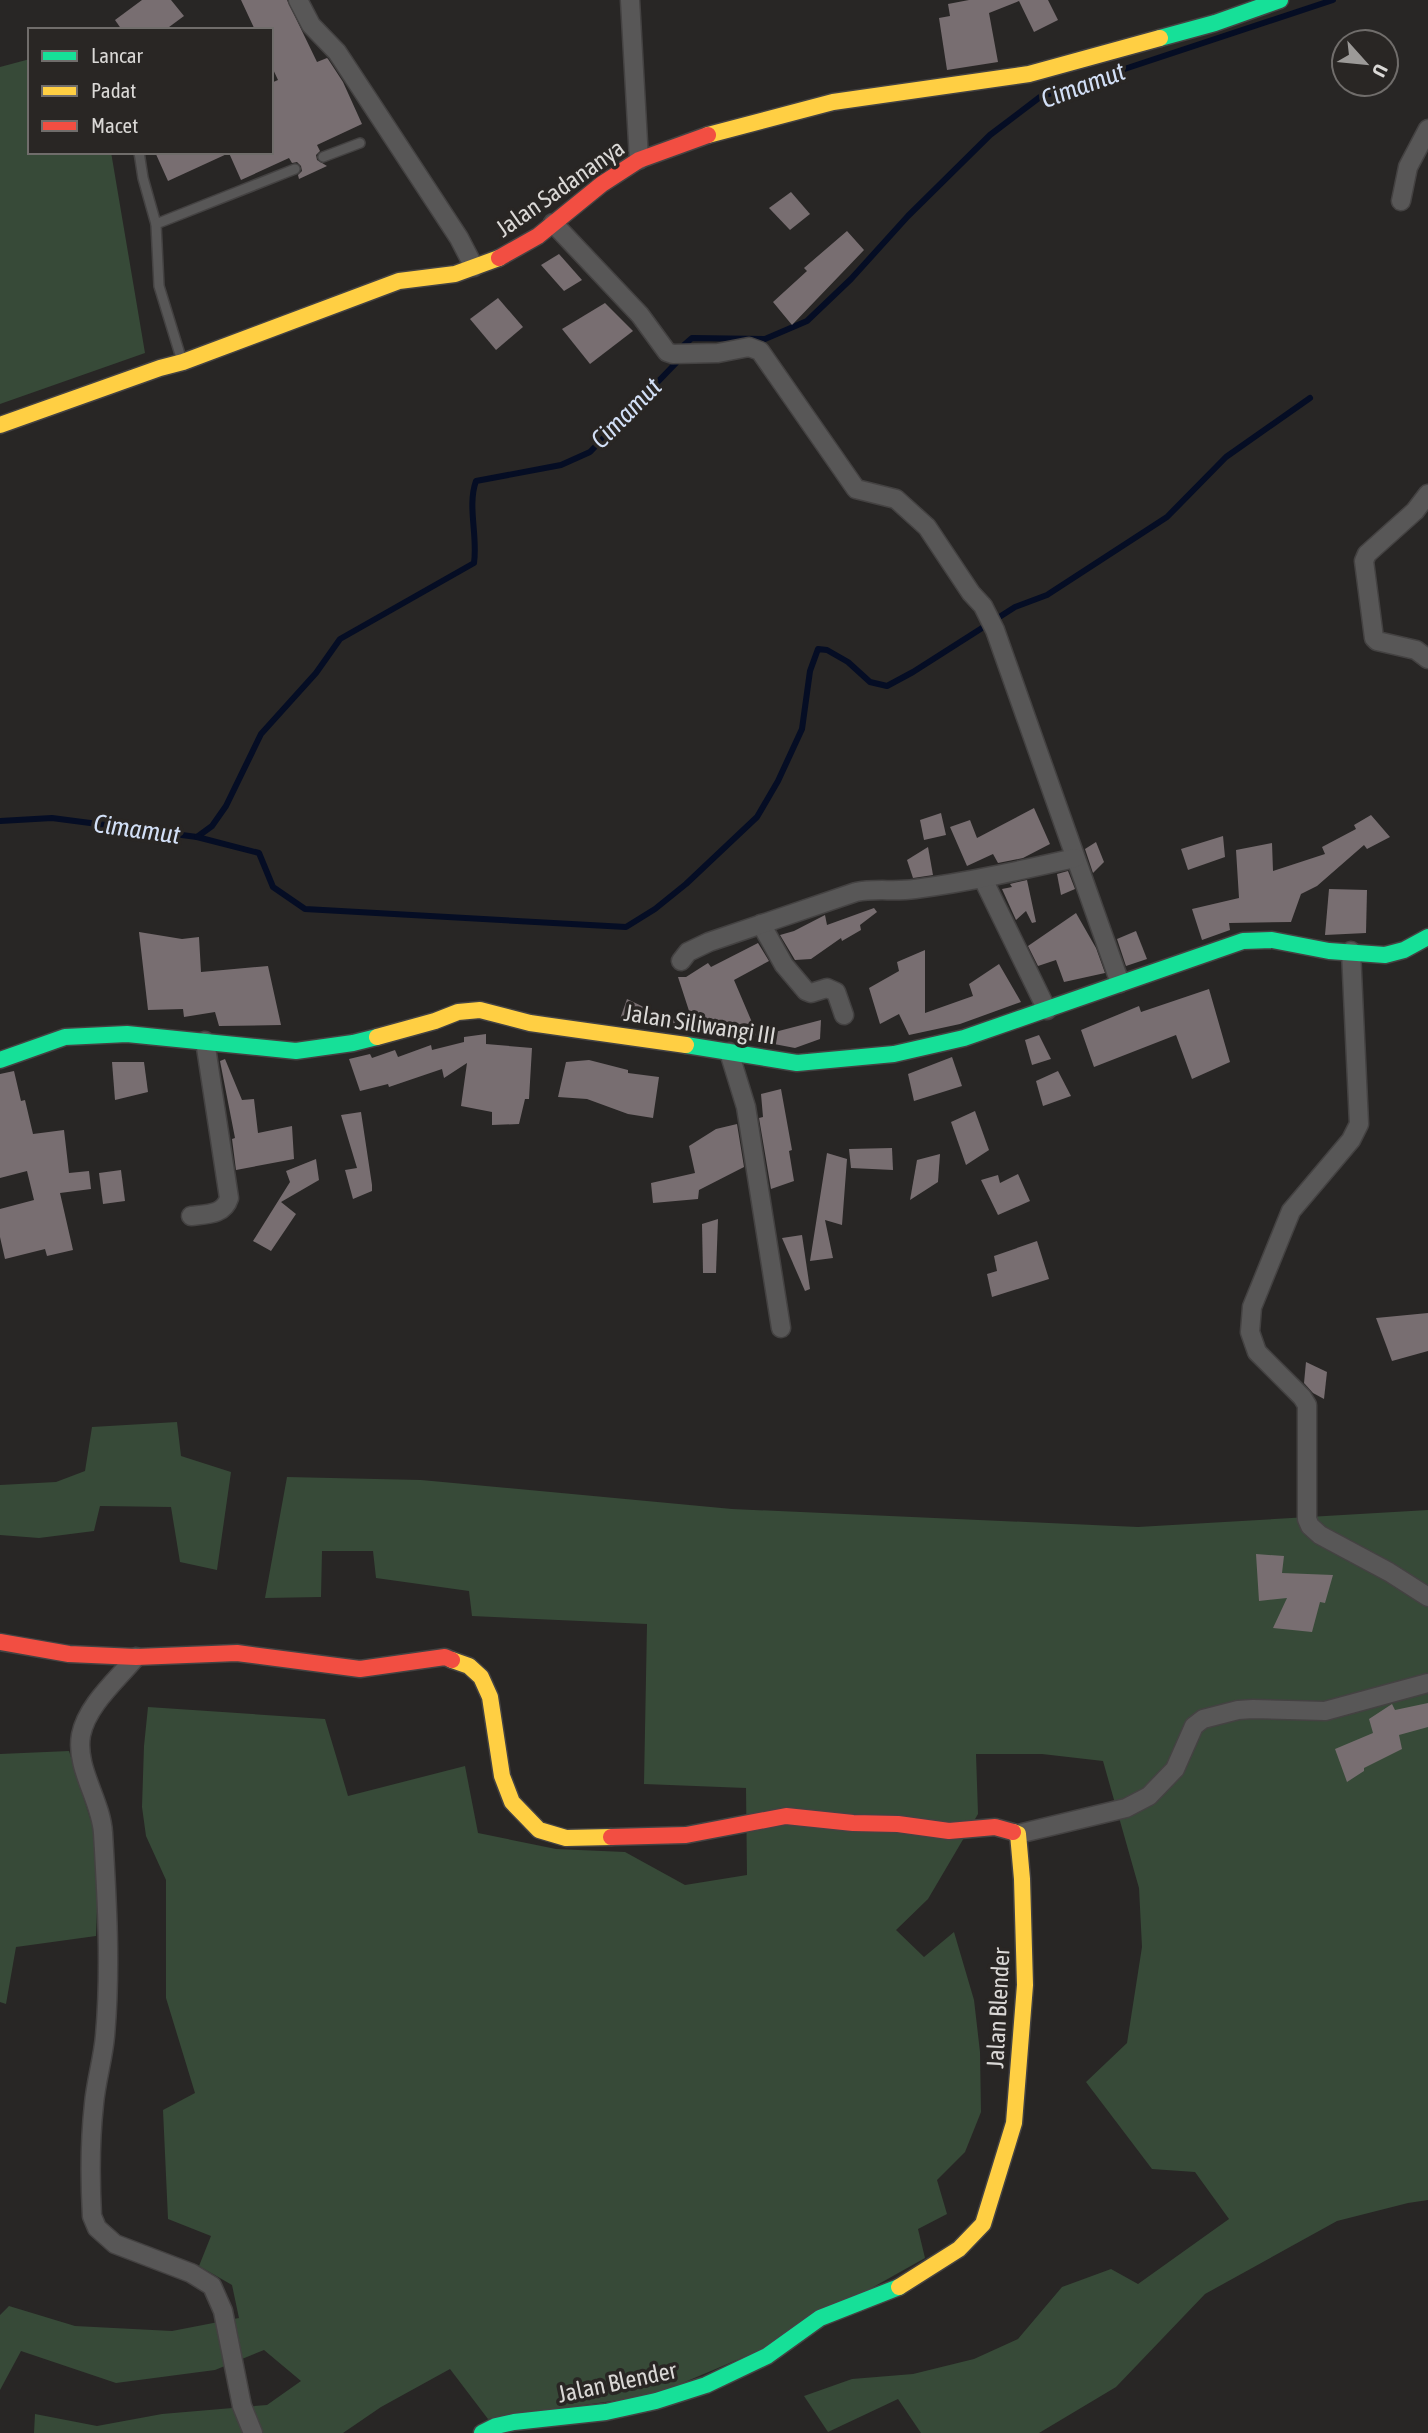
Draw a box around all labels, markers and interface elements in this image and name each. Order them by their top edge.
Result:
legend [28,28,273,154]
north arrow [1330,28,1400,98]
text: Lancar [91,43,144,67]
water label: Cimamut [1037,56,1130,114]
text: U [1368,61,1392,81]
text: Padat [91,78,136,102]
text: Macet [91,113,138,137]
street label: Jalan Sadananya [491,134,629,242]
water label: Cimamut [585,371,668,454]
water label: Cimamut [92,808,183,850]
street label: Jalan Siliwangi III [622,999,778,1049]
street label: Jalan Blender [981,1946,1015,2069]
street label: Jalan Blender [555,2356,680,2408]

